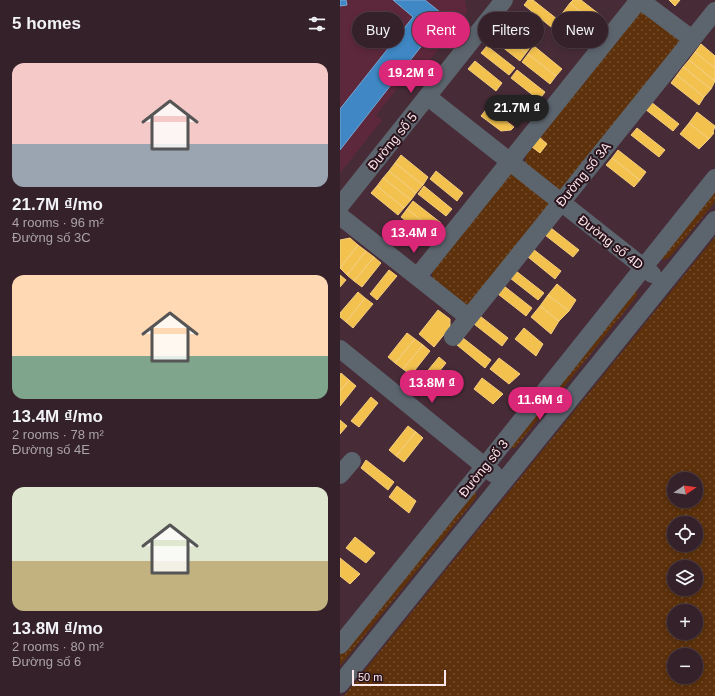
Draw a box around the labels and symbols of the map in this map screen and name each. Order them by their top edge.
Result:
pin: 19.2M ₫ [374,60,448,94]
pin: 21.7M ₫ [480,95,554,129]
street label: Đường số 5 [365,110,420,173]
street label: Đường số 3A [553,139,614,209]
street label: Đường số 4D [575,212,646,273]
pin: 13.4M ₫ [377,220,451,254]
pin: 13.8M ₫ [395,370,469,404]
pin: 11.6M ₫ [503,387,577,421]
street label: Đường số 3 [456,437,511,500]
north arrow [667,472,703,508]
scale bar [352,668,446,687]

